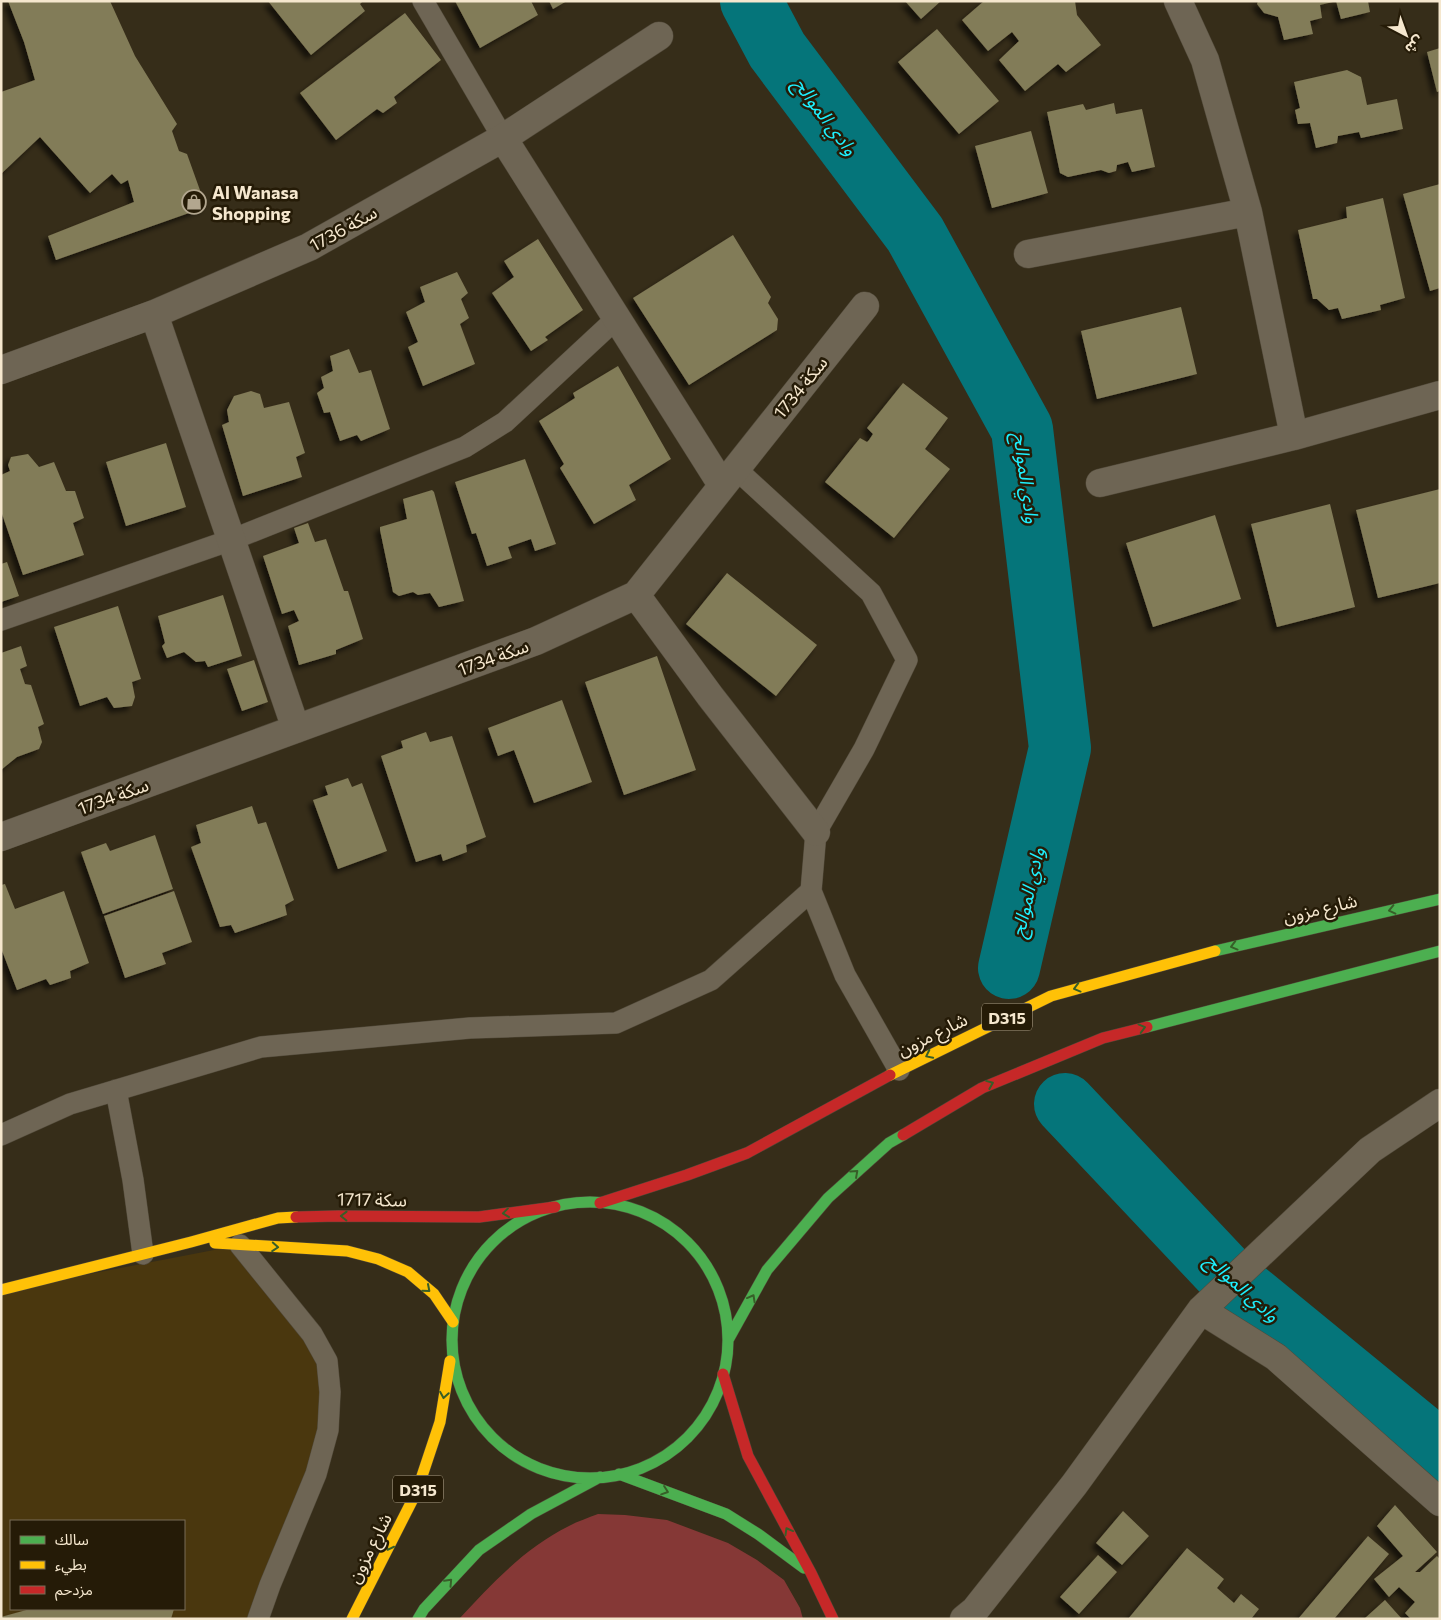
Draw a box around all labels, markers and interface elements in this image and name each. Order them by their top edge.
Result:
north arrow [1381,10,1431,60]
text: ش [1402,32,1428,58]
water label: وادي الموالح [785,72,863,162]
place label: Al Wanasa Shopping [212,181,298,224]
shop icon: Al Wanasa Shopping [181,189,207,215]
street label: سكة 1736 [305,200,381,256]
street label: سكة 1734 [768,351,832,423]
water label: وادي الموالح [1005,430,1045,526]
street label: سكة 1734 [455,634,531,680]
street label: سكة 1734 [75,773,151,819]
water label: وادي الموالح [1005,844,1053,941]
street label: شارع مزون [1281,889,1360,931]
one-way arrow [1388,904,1397,915]
one-way arrow [1229,940,1238,951]
one-way arrow [1073,983,1082,993]
road number: D315 [982,1004,1032,1030]
street label: شارع مزون [893,1008,972,1064]
one-way arrow [1138,1023,1146,1034]
one-way arrow [925,1049,934,1059]
one-way arrow [985,1080,994,1091]
one-way arrow [849,1170,858,1179]
street label: سكة 1717 [337,1187,407,1211]
one-way arrow [502,1207,510,1218]
one-way arrow [340,1211,348,1221]
one-way arrow [271,1241,279,1252]
water label: وادي الموالح [1198,1247,1285,1330]
one-way arrow [422,1283,431,1292]
one-way arrow [745,1294,755,1303]
one-way arrow [440,1391,450,1400]
road number: D315 [393,1476,443,1502]
one-way arrow [660,1485,669,1495]
street label: شارع مزون [342,1509,399,1588]
legend [10,1520,185,1610]
one-way arrow [784,1527,794,1536]
text: سالك [55,1530,89,1548]
one-way arrow [385,1542,395,1551]
text: بطيء [55,1555,87,1576]
one-way arrow [443,1578,452,1587]
text: مزدحم [55,1580,93,1601]

